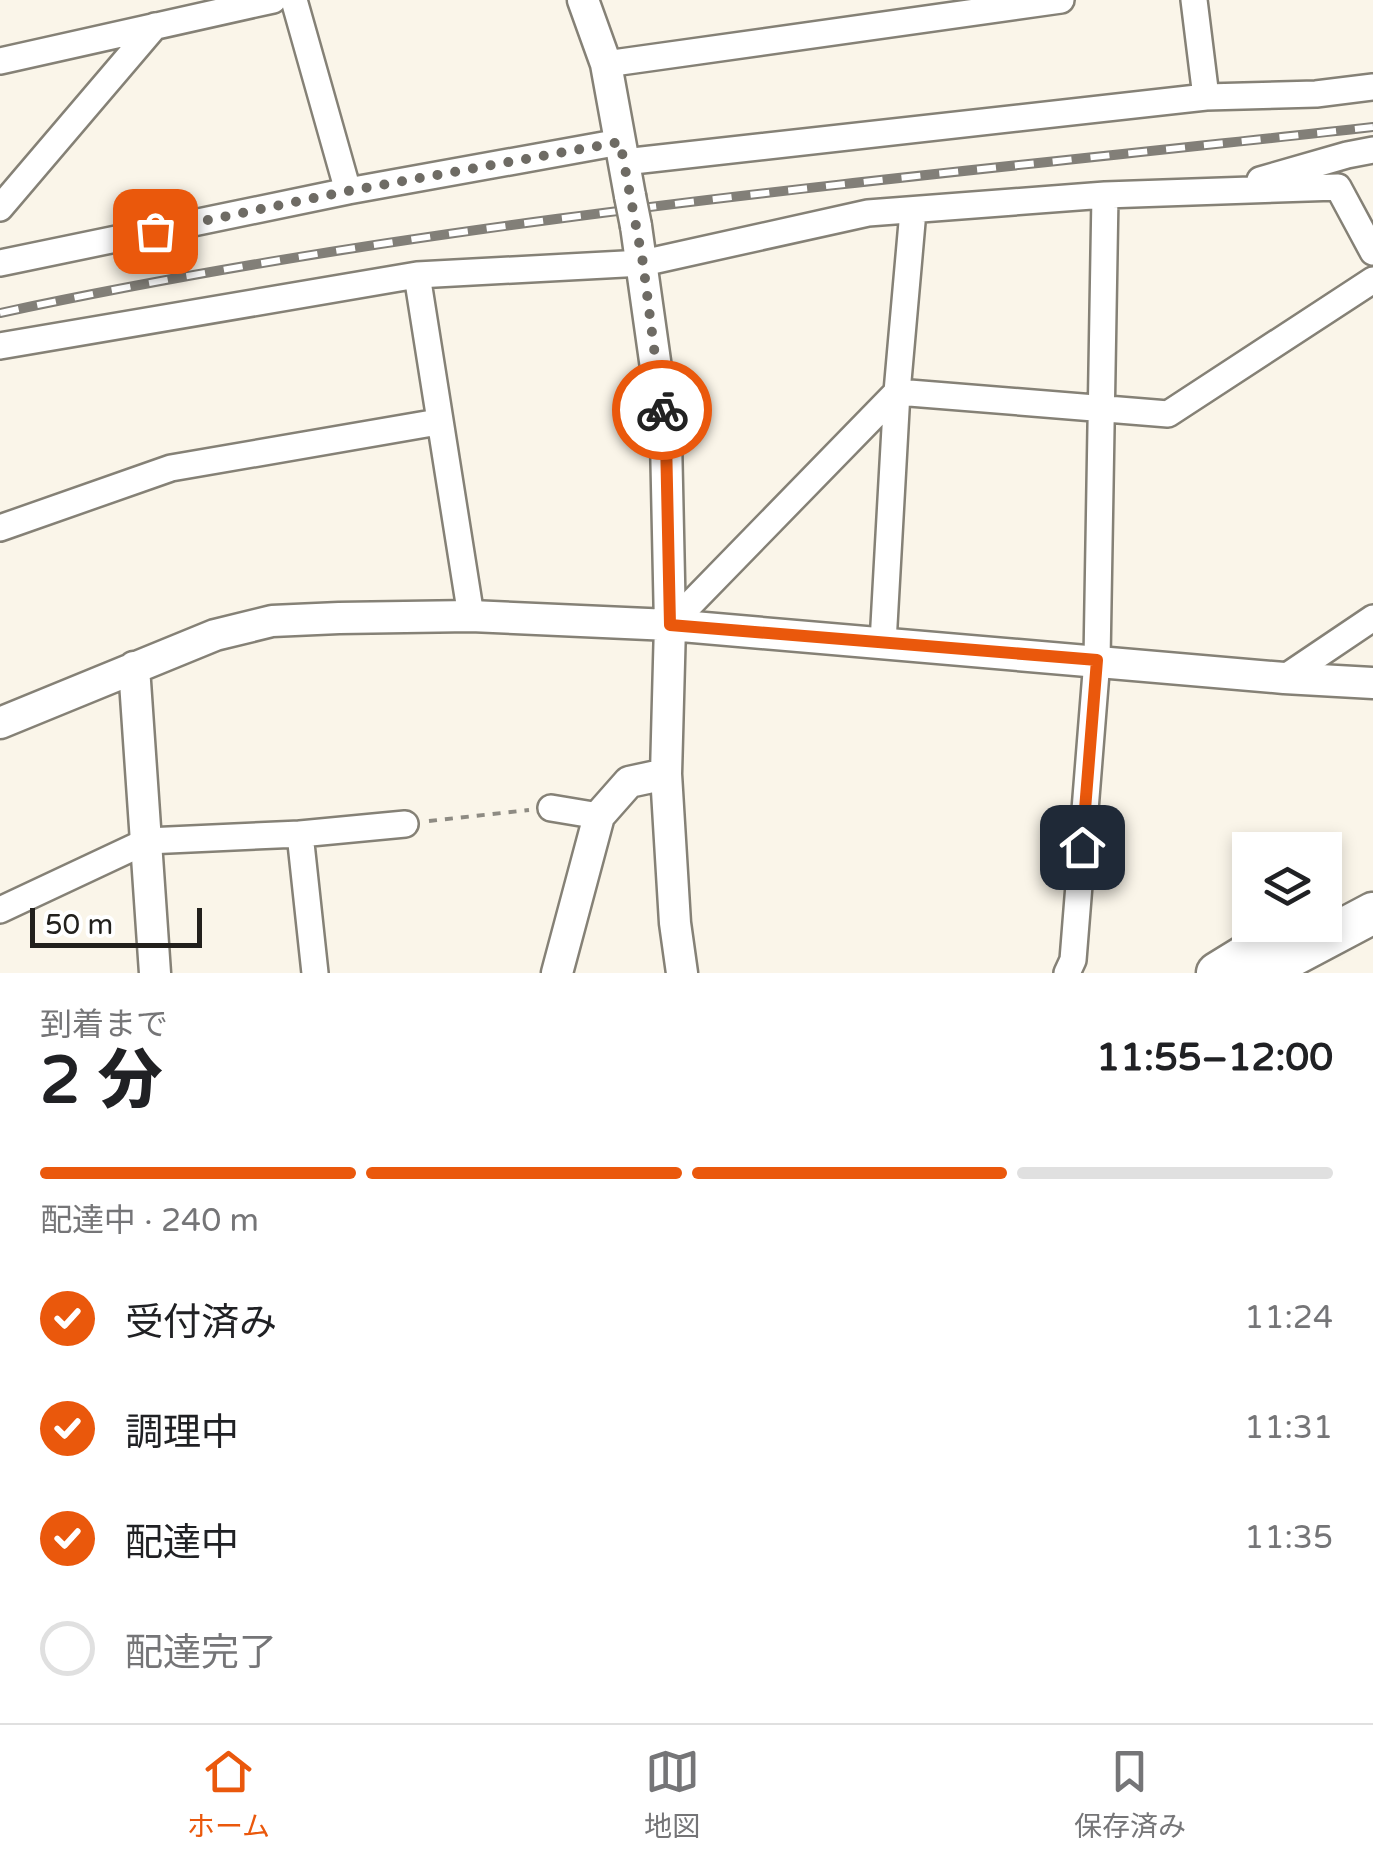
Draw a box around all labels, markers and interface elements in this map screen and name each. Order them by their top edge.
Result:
pin [113,189,198,274]
icon: bag [128,204,183,259]
courier [612,360,712,460]
icon: bike [635,383,690,438]
pin [1040,805,1125,890]
icon: home [1055,820,1110,875]
map controls [1232,832,1342,942]
button: layers [1232,832,1342,942]
scale bar [30,903,202,948]
text: 50 m [45,908,113,942]
text: 到着まで [40,1006,168,1044]
text: 11:55–12:00 [1096,1035,1333,1081]
text: 2 分 [40,1042,163,1121]
text: 配達中 · 240 m [40,1202,259,1240]
icon: check [40,1291,95,1346]
text: 11:24 [1244,1299,1333,1337]
text: 受付済み [125,1300,277,1346]
icon: check [40,1401,95,1456]
text: 11:31 [1244,1409,1333,1447]
text: 調理中 [125,1410,239,1456]
icon: check [40,1511,95,1566]
text: 11:35 [1244,1519,1333,1557]
text: 配達中 [125,1520,239,1566]
text: 配達完了 [125,1630,277,1676]
tab: ホーム [187,1744,270,1844]
tab: 地図 [644,1744,700,1844]
tab: 保存済み [1074,1744,1186,1844]

